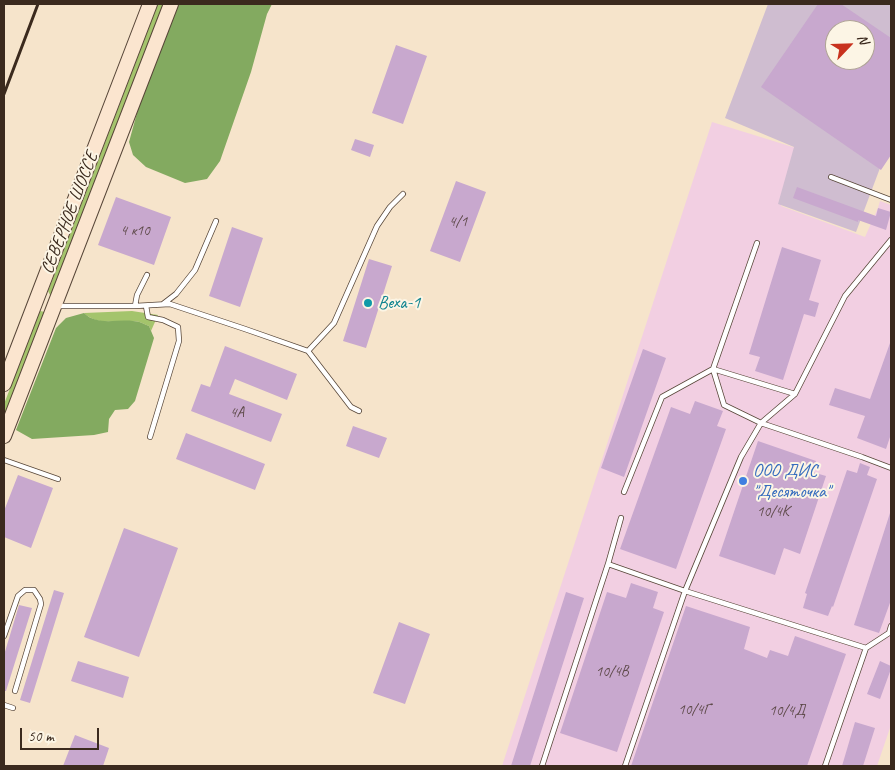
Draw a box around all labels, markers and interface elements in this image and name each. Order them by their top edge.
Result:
north arrow [825,20,875,70]
text: N [854,32,873,47]
street label: СЕВЕРНОЕ ШОССЕ [37,149,103,277]
house number: 4/1 [449,213,467,231]
house number: 4 к10 [120,222,150,240]
place label: Веха-1 [378,292,420,314]
marker: Веха-1 [362,297,374,309]
house number: 4А [230,404,244,422]
place label: ООО ДИС "Десяточка" [753,460,830,502]
marker: ООО ДИС "Десяточка" [737,475,749,487]
house number: 10/4К [757,503,789,521]
house number: 10/4В [596,663,628,681]
house number: 10/4Г [678,701,710,719]
house number: 10/4Д [769,702,805,720]
scale bar [22,718,101,750]
text: 50 m [28,727,54,746]

